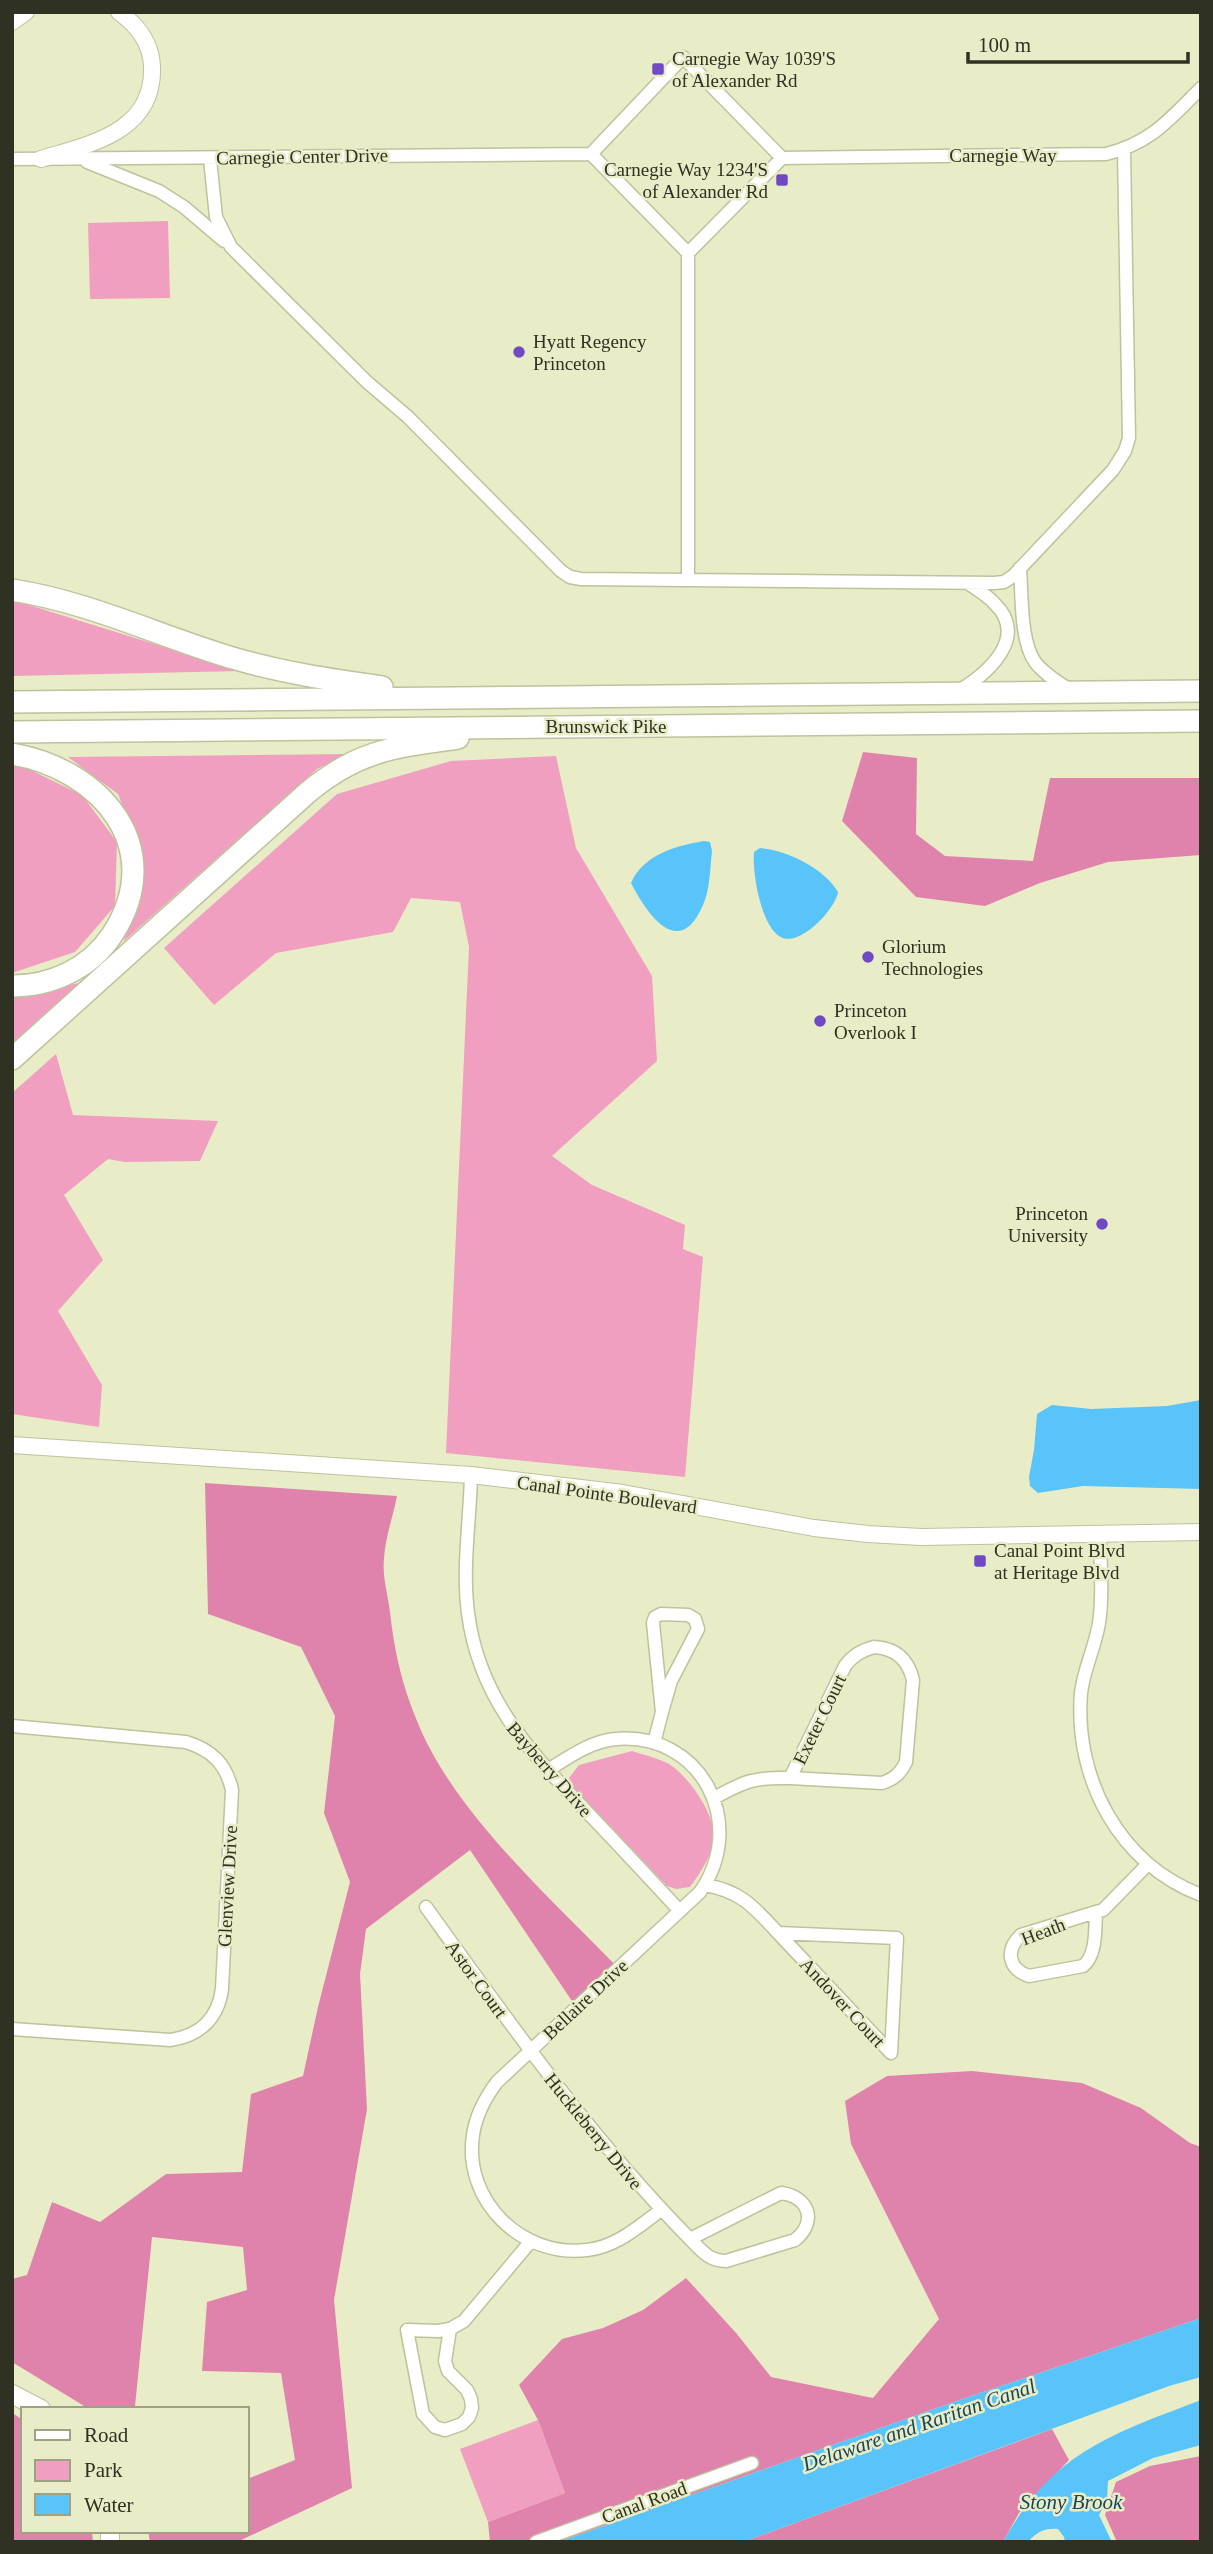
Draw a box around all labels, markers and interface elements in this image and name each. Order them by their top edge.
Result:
scale bar [968,21,1188,65]
text: 100 m [978,33,1031,57]
place label: Carnegie Way 1039'S of Alexander Rd [672,48,836,91]
marker: Carnegie Way 1039'S of Alexander Rd [650,61,666,77]
street label: Carnegie Center Drive [216,145,388,168]
street label: Carnegie Way [949,145,1057,166]
place label: Carnegie Way 1234'S of Alexander Rd [604,159,769,202]
marker: Carnegie Way 1234'S of Alexander Rd [774,172,790,188]
place label: Hyatt Regency Princeton [533,331,647,374]
marker: Hyatt Regency Princeton [511,344,527,360]
street label: Brunswick Pike [546,716,666,737]
place label: Glorium Technologies [882,936,983,979]
marker: Glorium Technologies [860,949,876,965]
place label: Princeton Overlook I [834,1000,917,1043]
marker: Princeton Overlook I [812,1013,828,1029]
place label: Princeton University [1008,1203,1088,1246]
marker: Princeton University [1094,1216,1110,1232]
street label: Canal Pointe Boulevard [516,1471,699,1518]
place label: Canal Point Blvd at Heritage Blvd [994,1540,1125,1583]
marker: Canal Point Blvd at Heritage Blvd [972,1553,988,1569]
street label: Exeter Court [789,1670,851,1768]
street label: Bayberry Drive [503,1718,596,1821]
street label: Glenview Drive [214,1825,241,1947]
street label: Heath [1018,1913,1069,1949]
street label: Astor Court [442,1937,512,2023]
street label: Andover Court [796,1953,890,2052]
street label: Bellaire Drive [539,1955,632,2044]
street label: Huckleberry Drive [540,2069,647,2193]
water label: Delaware and Raritan Canal [798,2374,1039,2477]
legend [21,2407,248,2533]
text: Road [84,2423,129,2447]
text: Park [84,2458,123,2482]
street label: Canal Road [599,2477,690,2528]
water label: Stony Brook [1020,2490,1123,2514]
text: Water [84,2493,134,2517]

